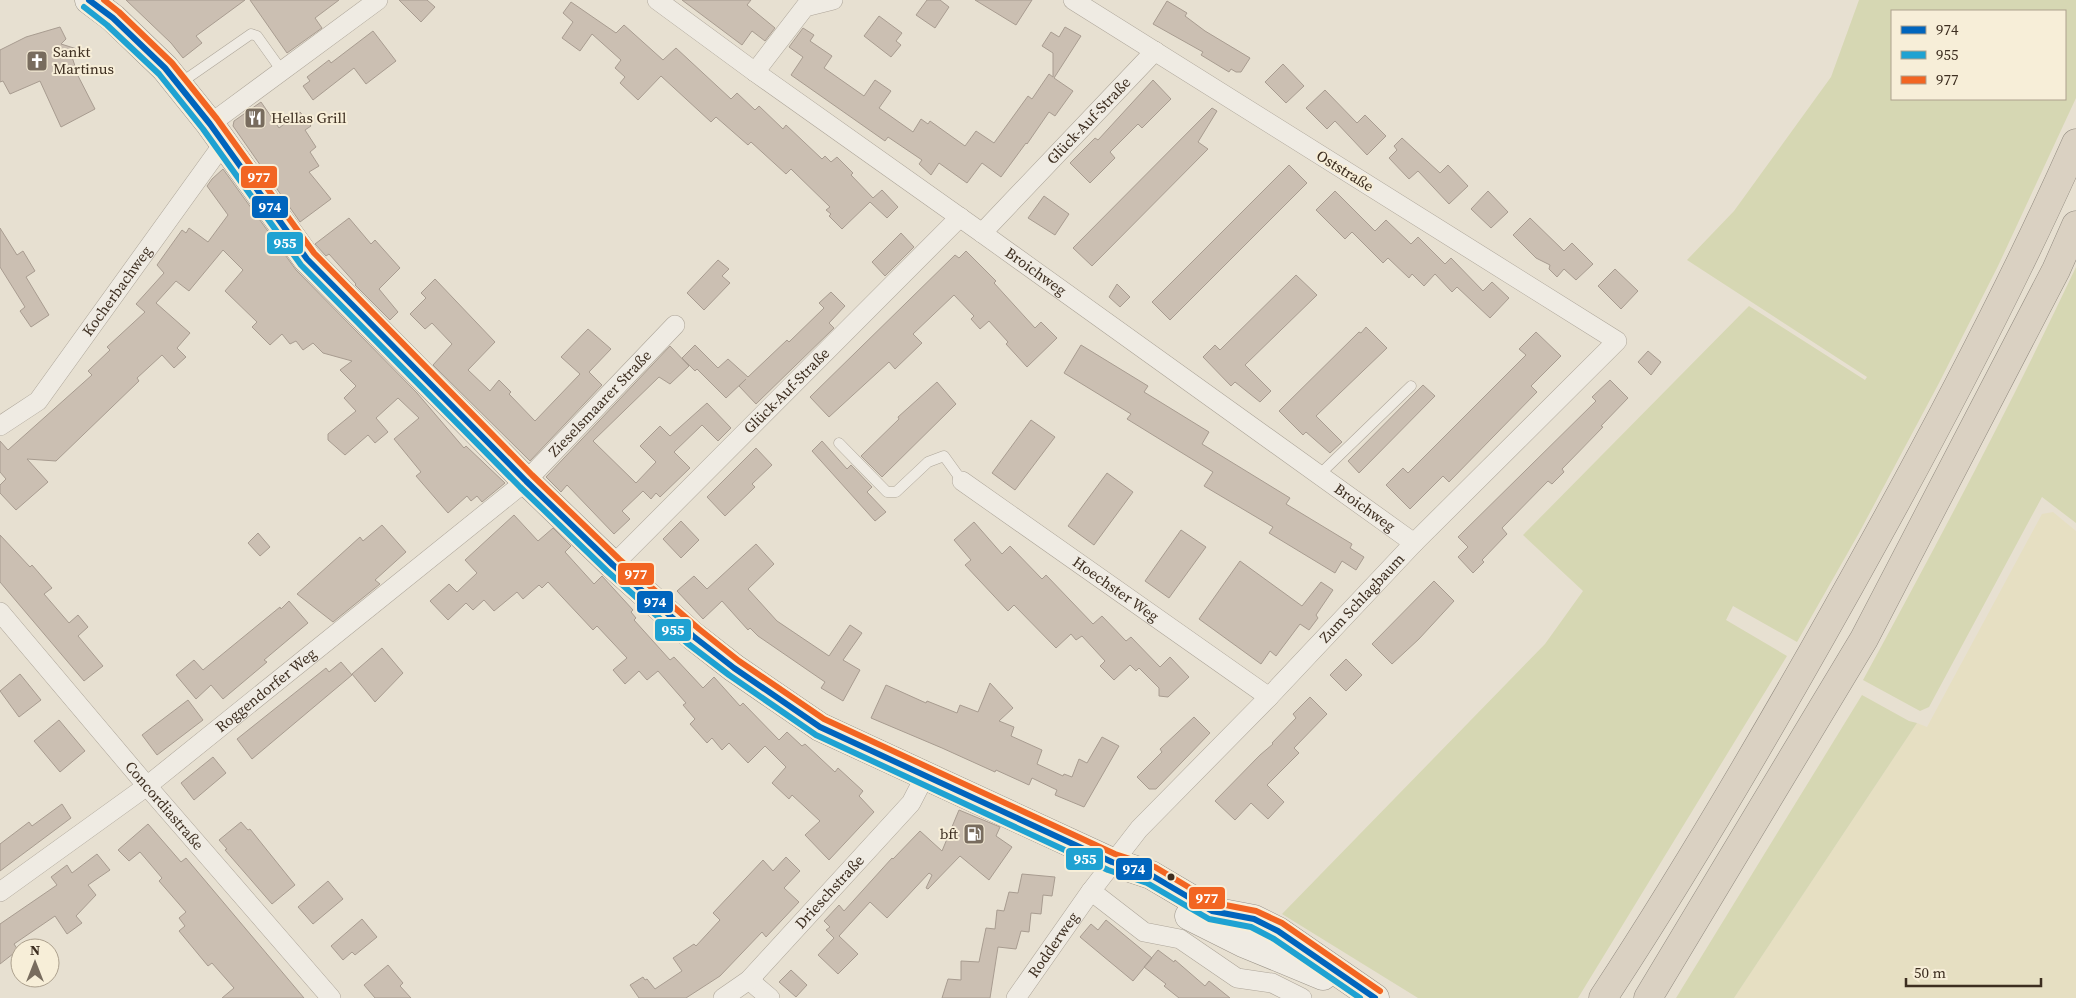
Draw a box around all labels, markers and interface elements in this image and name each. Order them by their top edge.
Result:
legend [1891,10,2066,100]
text: 974 [1936,19,1959,40]
place label: Sankt Martinus [53,41,114,79]
text: 955 [1936,44,1959,65]
church icon: Sankt Martinus [25,49,49,73]
text: 977 [1936,69,1959,90]
street label: Glück-Auf-Straße [1042,72,1135,169]
restaurant icon: Hellas Grill [243,106,267,130]
place label: Hellas Grill [271,107,347,128]
street label: Oststraße [1313,145,1378,197]
line badge: 977 [240,165,278,189]
text: 977 [248,167,271,187]
line badge: 974 [251,195,289,219]
text: 974 [259,197,282,217]
line badge: 955 [266,231,304,255]
text: 955 [274,233,297,253]
street label: Kocherbachweg [77,241,157,340]
street label: Broichweg [1001,242,1071,300]
street label: Glück-Auf-Straße [739,343,834,438]
street label: Zieselsmaarer Straße [544,345,656,461]
street label: Broichweg [1330,478,1400,537]
street label: Zum Schlagbaum [1314,548,1409,647]
street label: Hoechster Weg [1069,551,1164,627]
line badge: 977 [617,562,655,586]
text: 977 [625,564,648,584]
line badge: 974 [636,590,674,614]
text: 974 [644,592,667,612]
line badge: 955 [654,618,692,642]
text: 955 [662,620,685,640]
street label: Roggendorfer Weg [211,643,321,737]
street label: Concordiastraße [120,757,209,855]
fuel station icon: bft [962,822,986,846]
place label: bft [940,823,958,844]
line badge: 955 [1065,847,1104,871]
text: 955 [1074,849,1097,869]
street label: Drieschstraße [790,850,869,933]
line badge: 974 [1115,857,1153,881]
text: 974 [1123,859,1146,879]
unlabelled marker [1166,872,1176,882]
line badge: 977 [1188,886,1226,910]
text: 977 [1196,888,1219,908]
street label: Rodderweg [1023,907,1083,981]
north arrow [10,938,60,988]
text: N [30,940,40,960]
scale bar [1906,956,2041,988]
text: 50 m [1914,962,1946,983]

